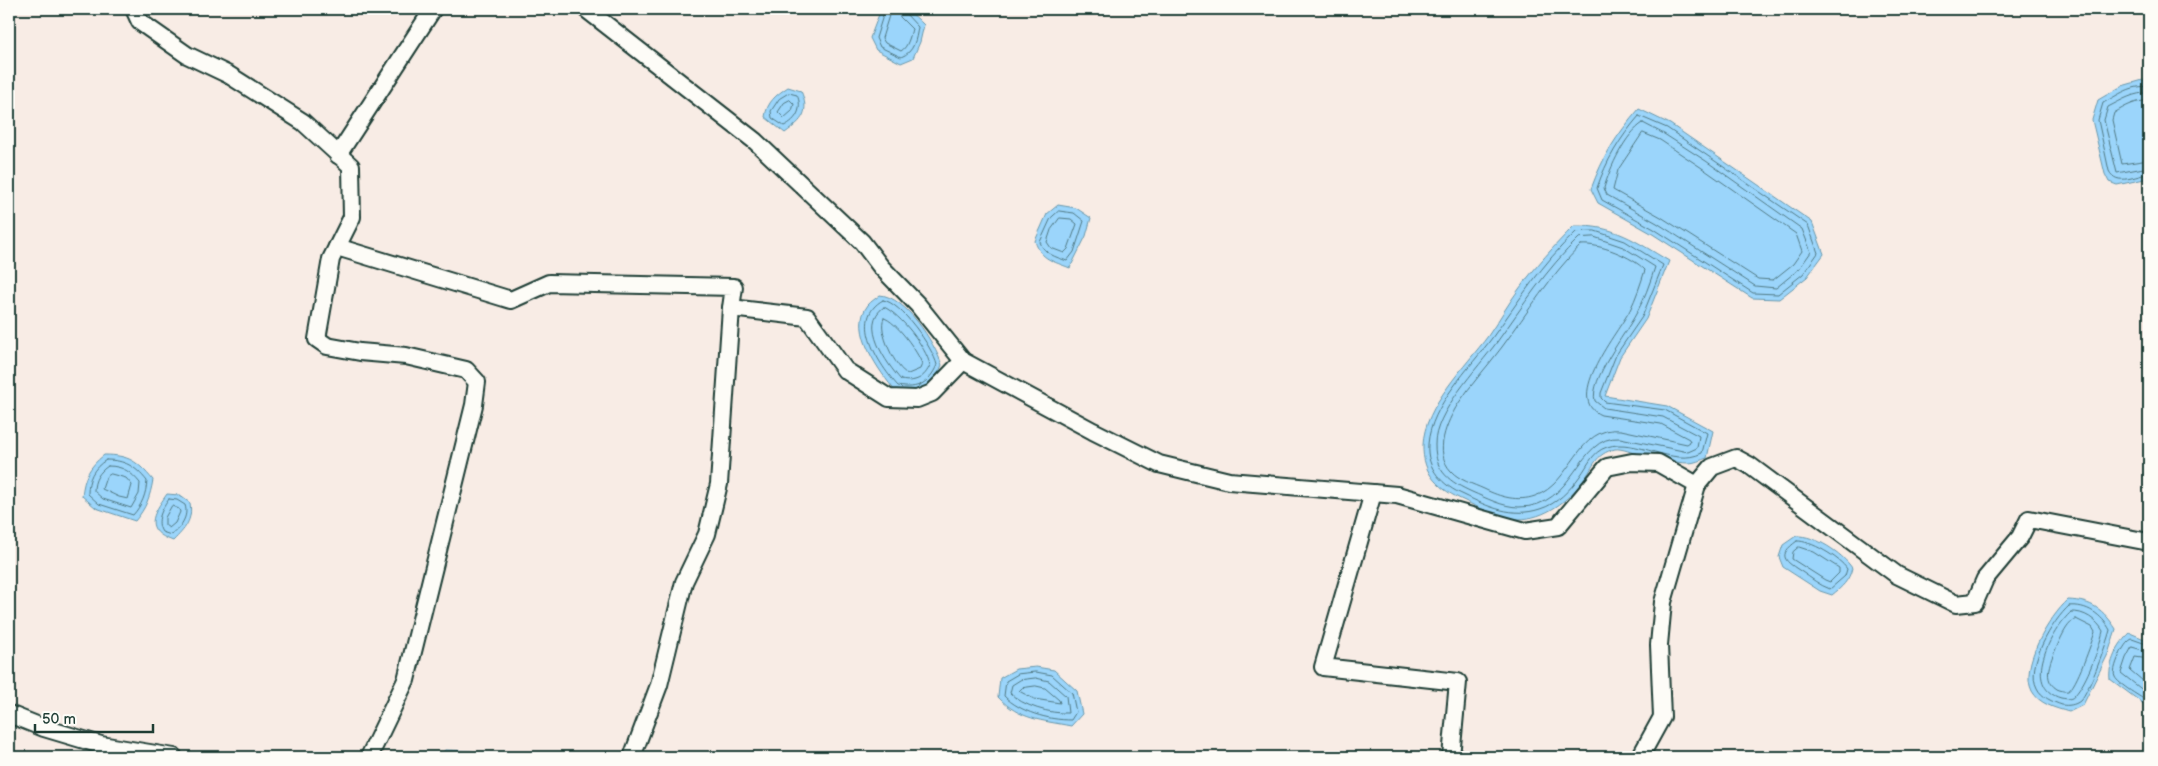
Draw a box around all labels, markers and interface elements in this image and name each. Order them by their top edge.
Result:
scale bar [35,701,152,733]
text: 50 m [42,710,76,729]

